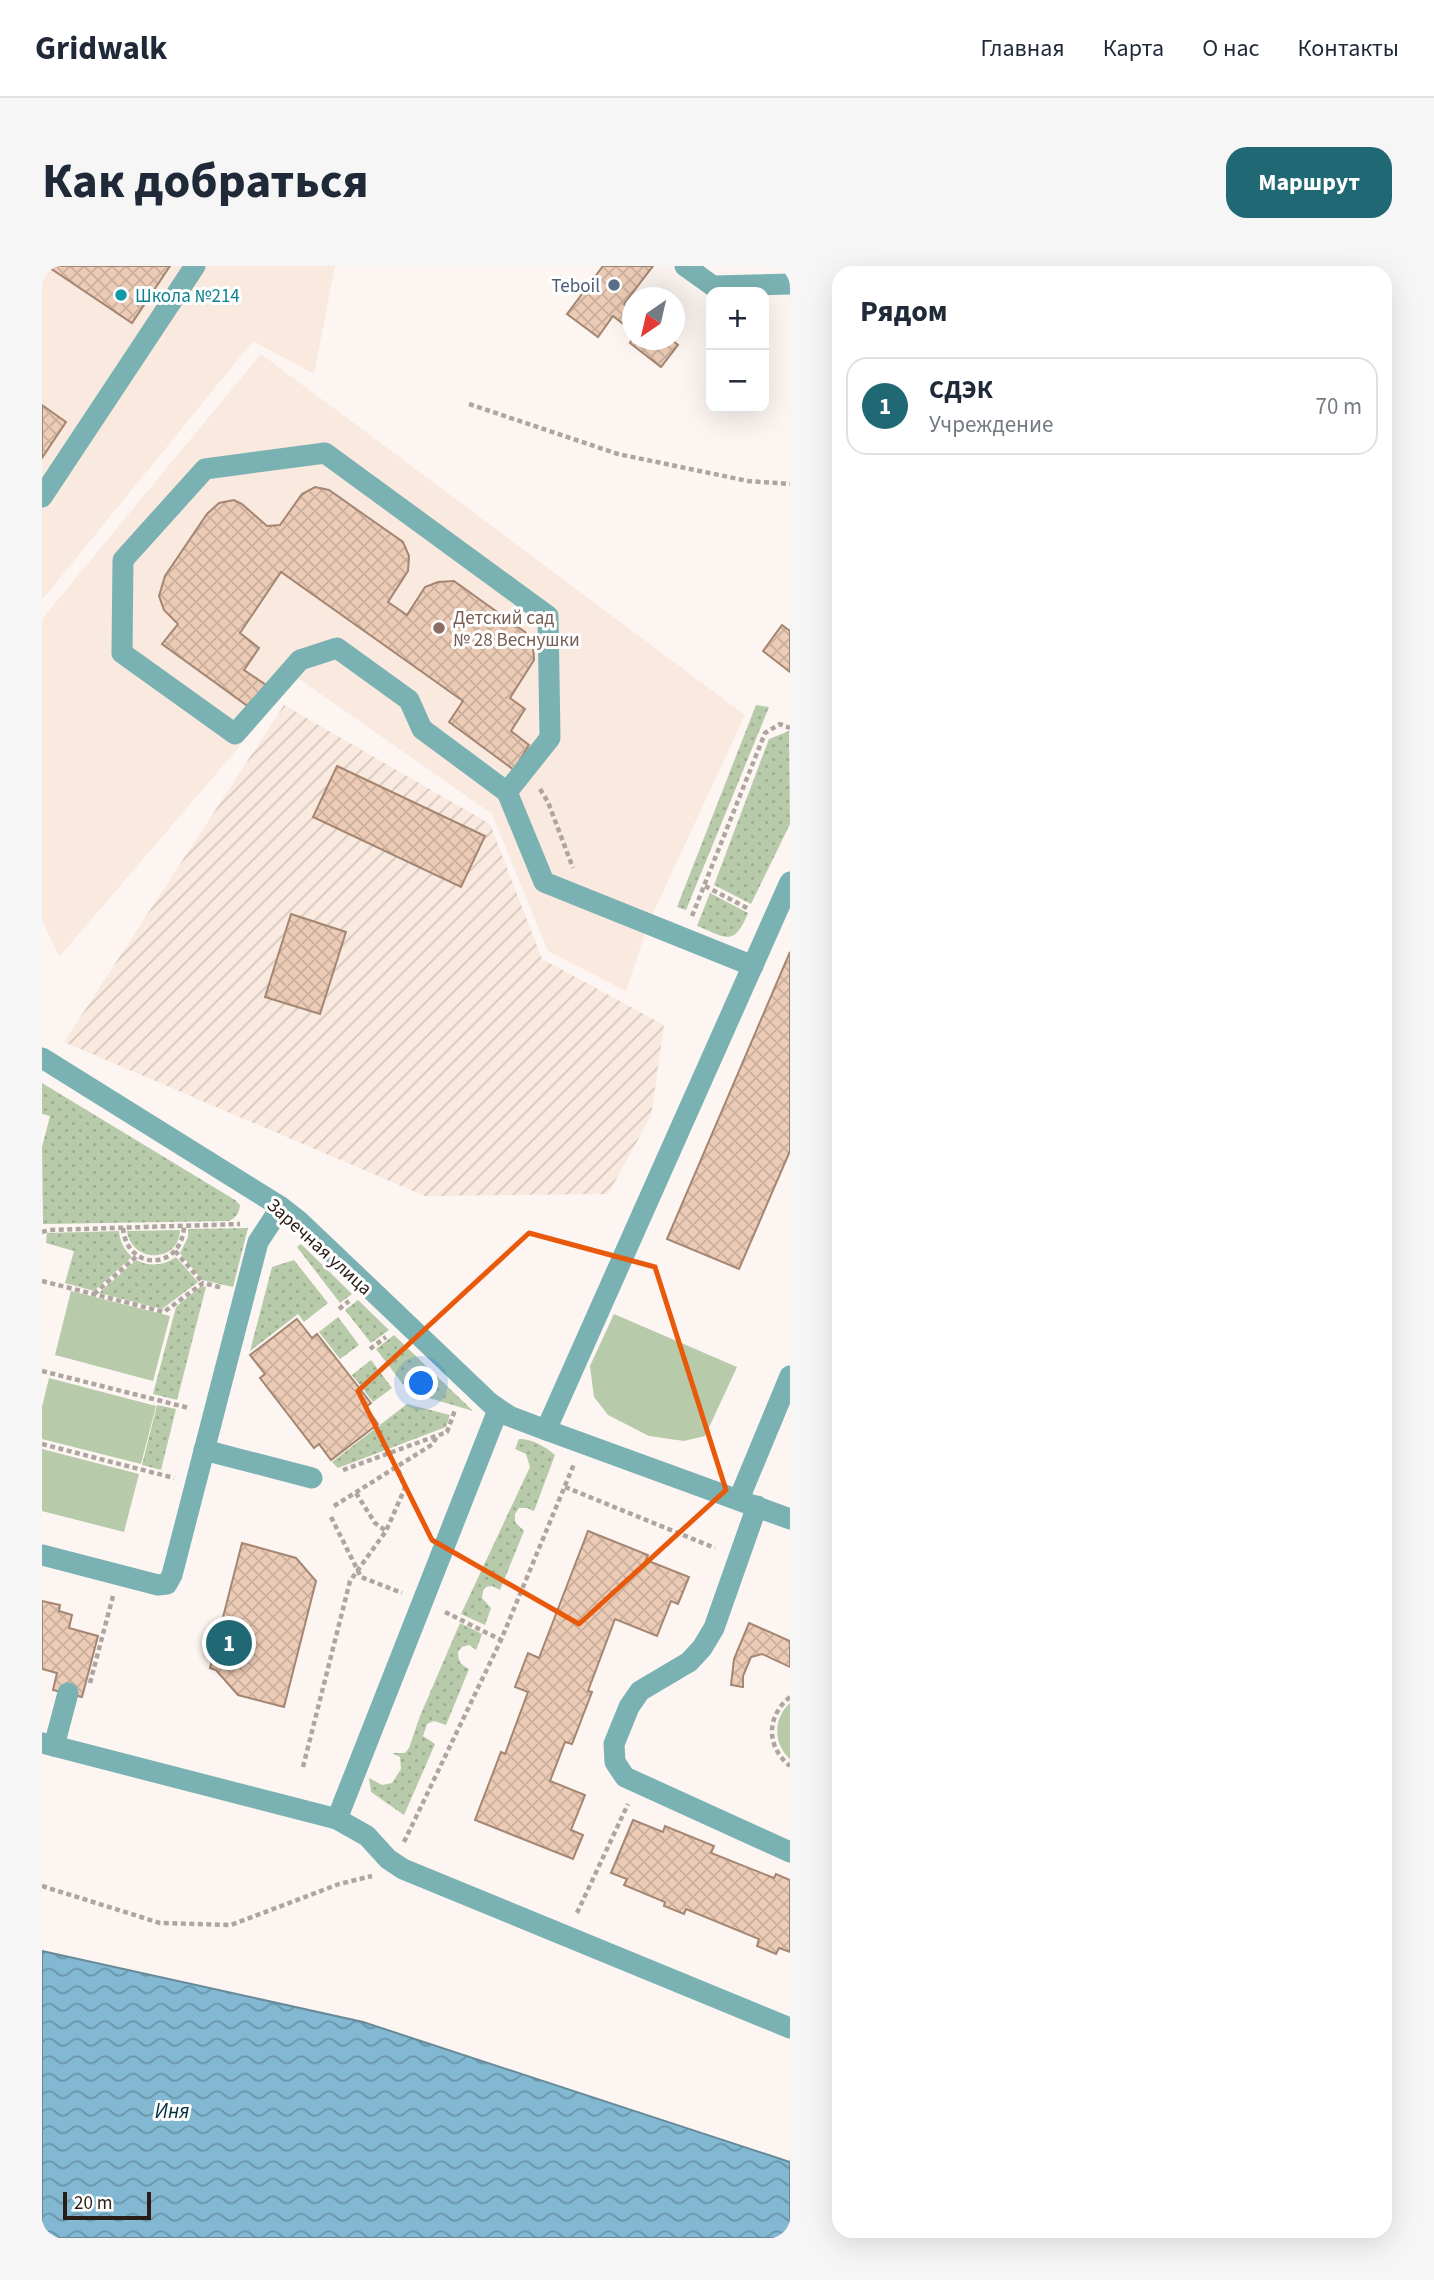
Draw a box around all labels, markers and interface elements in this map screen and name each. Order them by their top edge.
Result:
text: Gridwalk [35,25,167,72]
text: Главная [980,31,1065,66]
text: Карта [1103,31,1164,66]
text: О нас [1202,31,1259,66]
text: Контакты [1297,31,1399,66]
text: Как добраться [42,147,369,217]
button: Маршрут [1226,147,1392,218]
place label: Teboil [551,273,600,300]
marker: Teboil [606,277,622,293]
place label: Школа №214 [135,283,240,310]
marker: Школа №214 [113,287,129,303]
north arrow [622,287,685,350]
map controls [706,287,769,413]
button: + [706,287,769,350]
text: Рядом [860,290,948,333]
button: − [706,350,769,413]
text: СДЭК [929,371,993,408]
text: 1 [879,390,891,423]
text: 70 m [1315,390,1362,423]
text: Учреждение [929,408,1053,441]
place label: Детский сад № 28 Веснушки [453,605,580,654]
marker: Детский сад № 28 Веснушки [431,620,447,636]
street label: Заречная улица [260,1192,378,1302]
your location [404,1366,438,1400]
pin: 1 [206,1617,252,1669]
water label: Иня [155,2096,189,2126]
scale bar [63,2189,150,2221]
text: 20 m [74,2190,112,2217]

